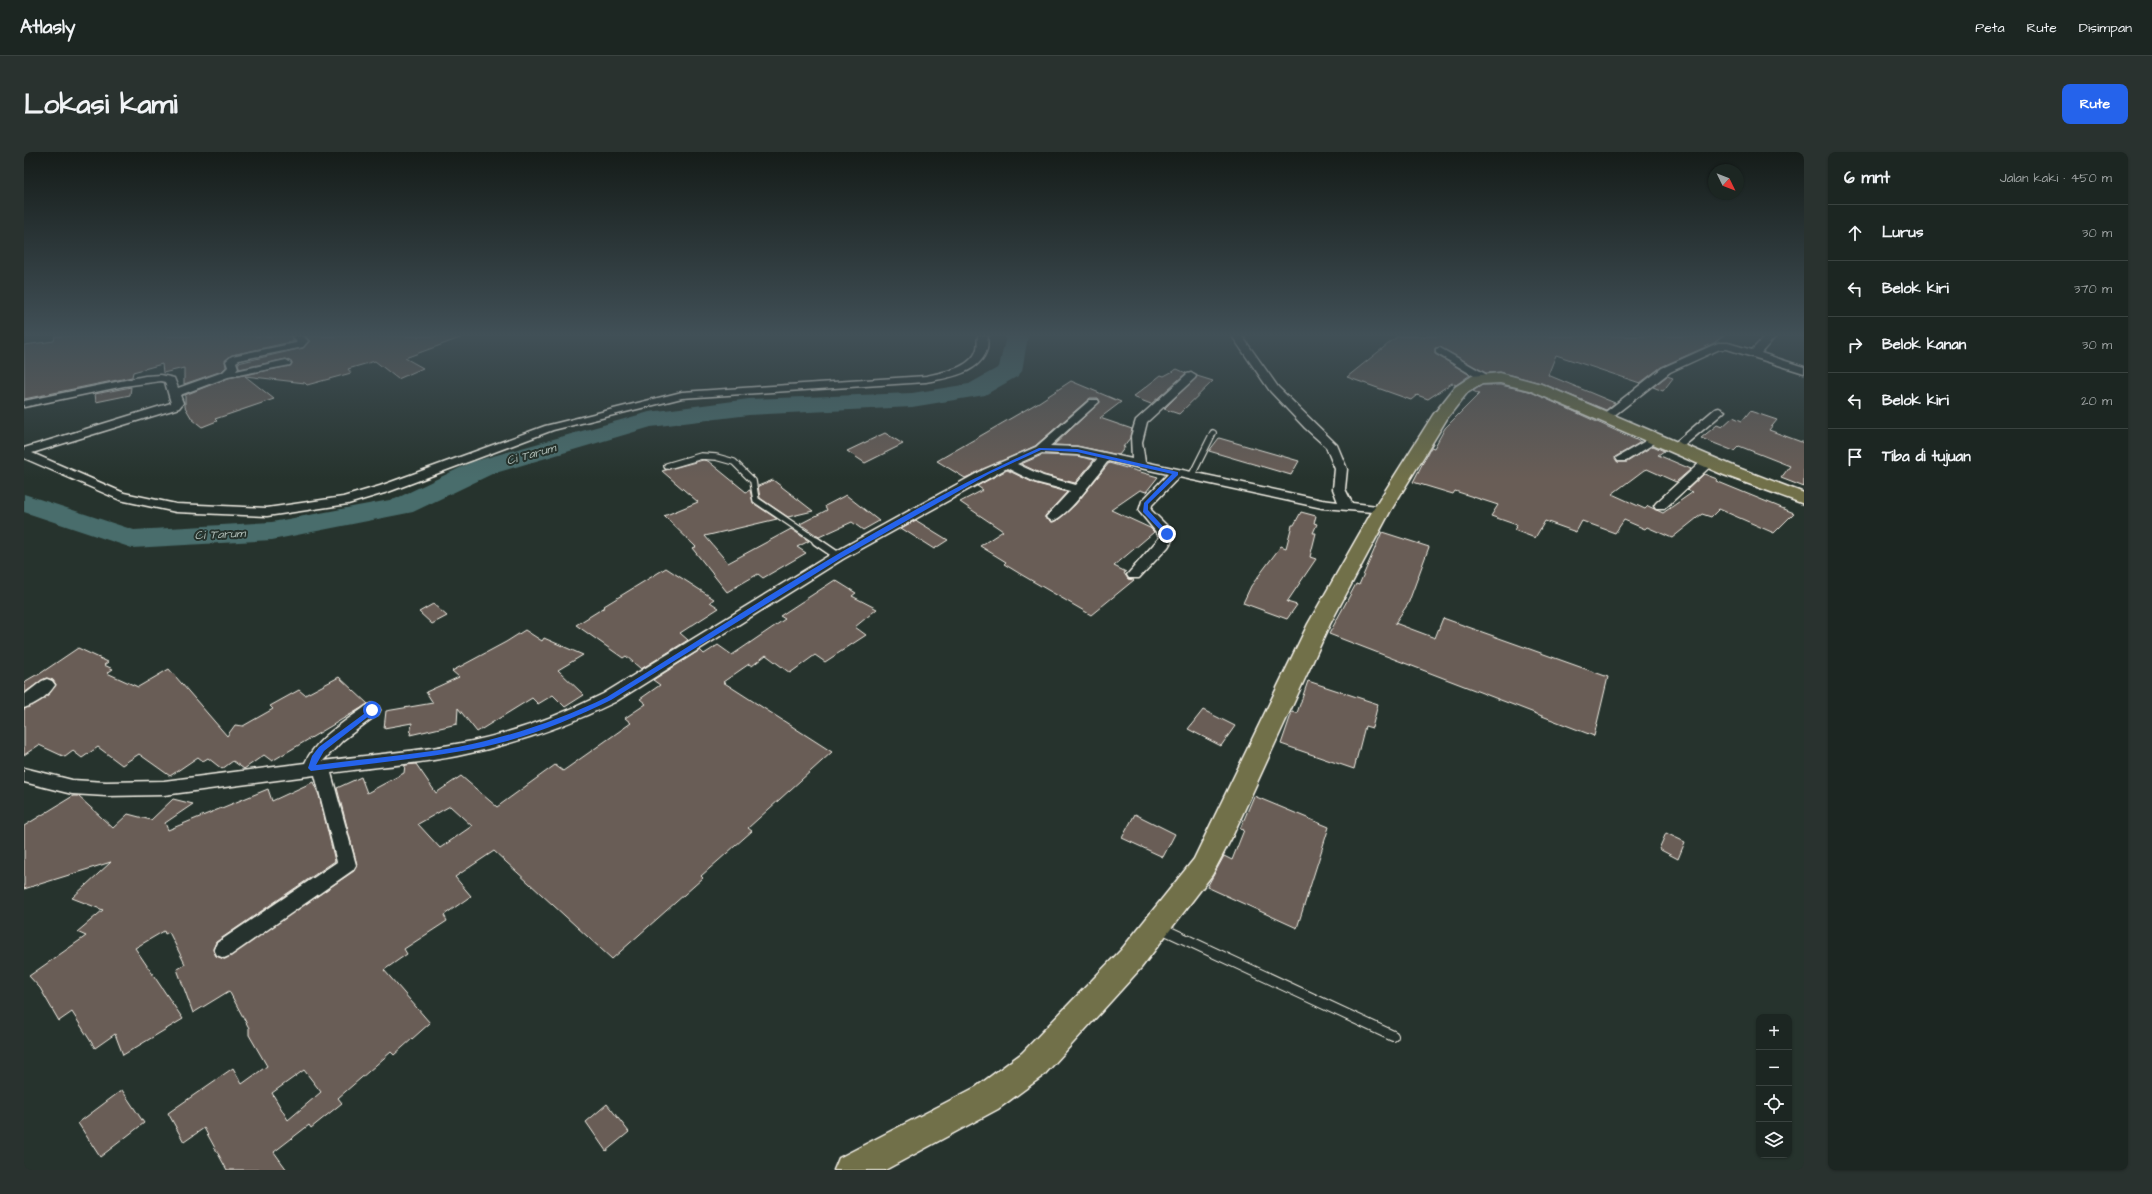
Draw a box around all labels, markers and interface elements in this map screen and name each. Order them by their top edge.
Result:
text: Atlasly [20,14,75,41]
text: Peta [1975,18,2005,38]
text: Rute [2027,18,2057,38]
text: Disimpan [2079,18,2132,38]
button: Rute [2062,84,2128,124]
text: Lokasi kami [24,85,178,124]
north arrow [1708,164,1744,200]
text: 6 mnt [1844,166,1890,190]
text: Jalan kaki · 450 m [2000,169,2112,187]
icon: ahead [1844,222,1866,244]
text: Lurus [1882,222,1923,243]
text: 30 m [2082,224,2112,242]
icon: left [1844,278,1866,300]
text: Belok kiri [1882,278,1949,299]
text: 370 m [2074,280,2112,298]
icon: right [1844,334,1866,356]
text: Belok kanan [1882,334,1966,355]
text: 30 m [2082,336,2112,354]
icon: left [1844,390,1866,412]
text: Belok kiri [1882,390,1949,411]
text: 20 m [2081,392,2112,410]
water label: Ci Tarum [504,439,559,470]
icon: arrive [1844,446,1866,468]
text: Tiba di tujuan [1882,446,1971,467]
water label: Ci Tarum [194,525,247,544]
route end [1158,525,1176,543]
route start [363,701,381,719]
map controls [1756,1014,1792,1158]
button: + [1756,1014,1792,1050]
button: − [1756,1050,1792,1086]
button: locate [1756,1086,1792,1122]
button: layers [1756,1122,1792,1158]

